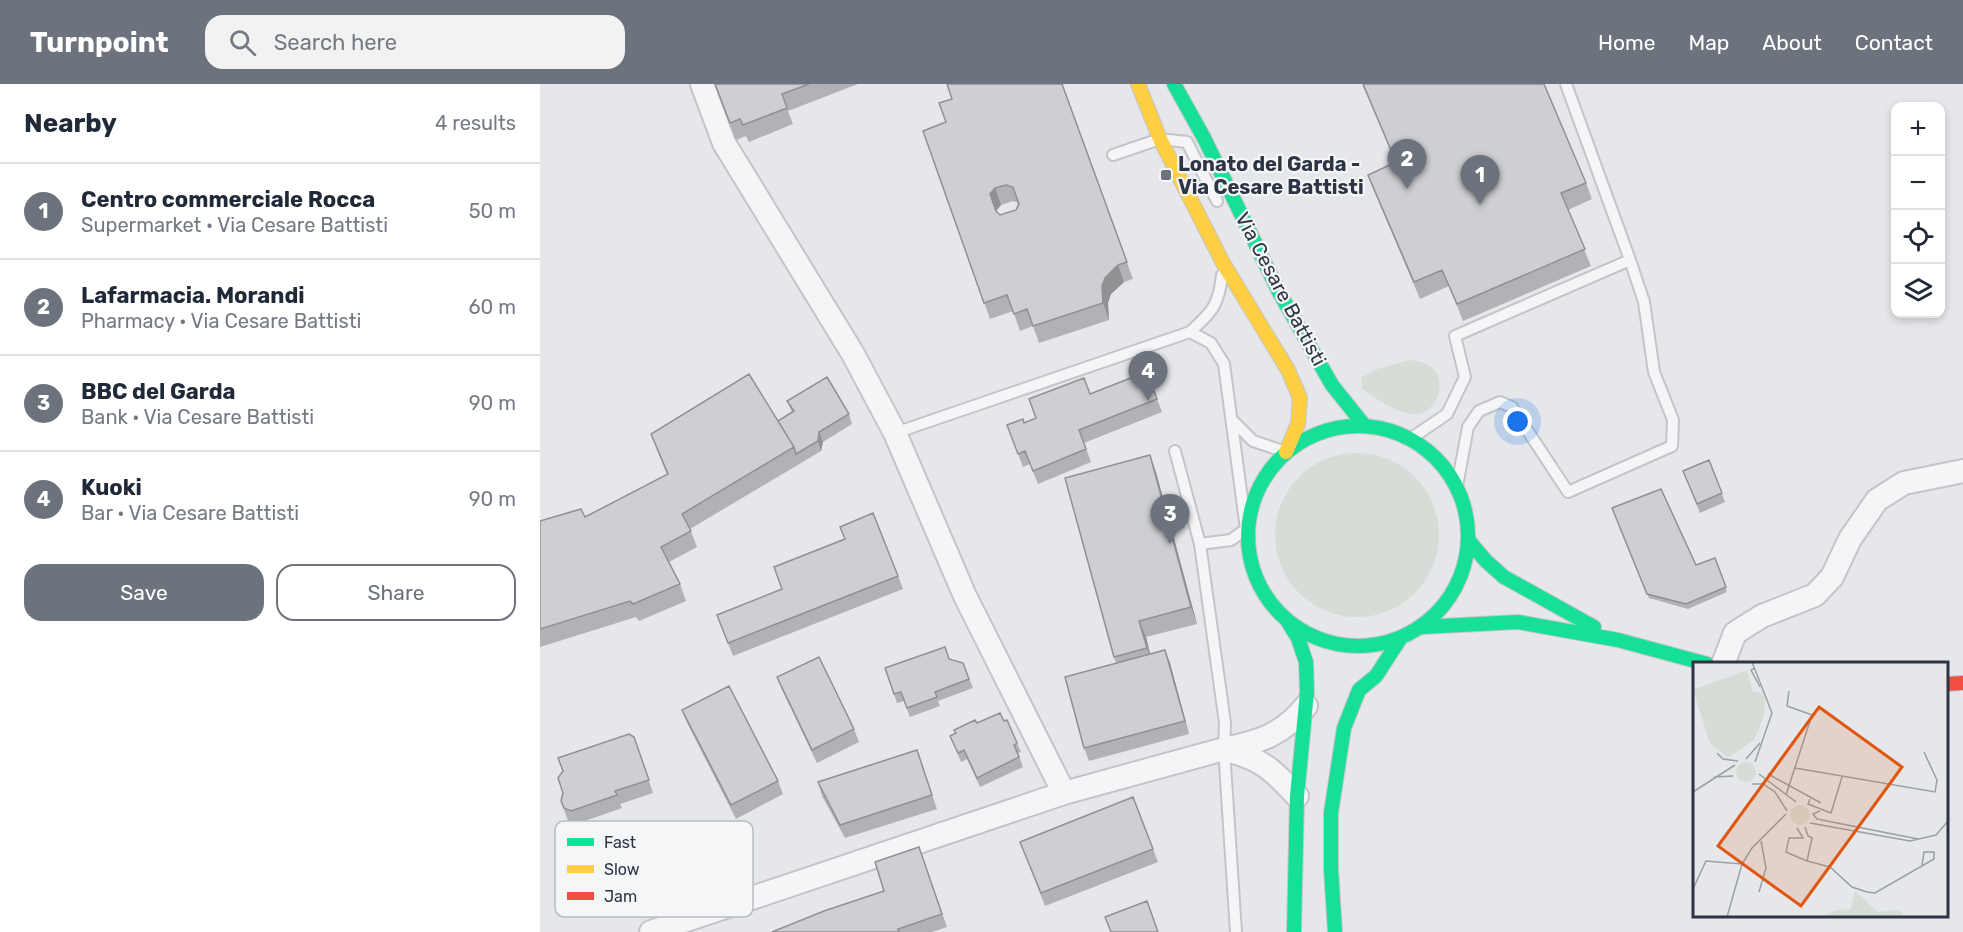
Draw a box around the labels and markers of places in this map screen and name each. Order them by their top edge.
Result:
pin: 2 [1388,140,1426,189]
place label: Lonato del Garda - Via Cesare Battisti [1178,152,1364,199]
pin: 1 [1460,156,1500,205]
marker: Lonato del Garda - Via Cesare Battisti [1159,168,1173,182]
pin: 4 [1128,352,1168,401]
pin: 3 [1150,494,1190,544]

